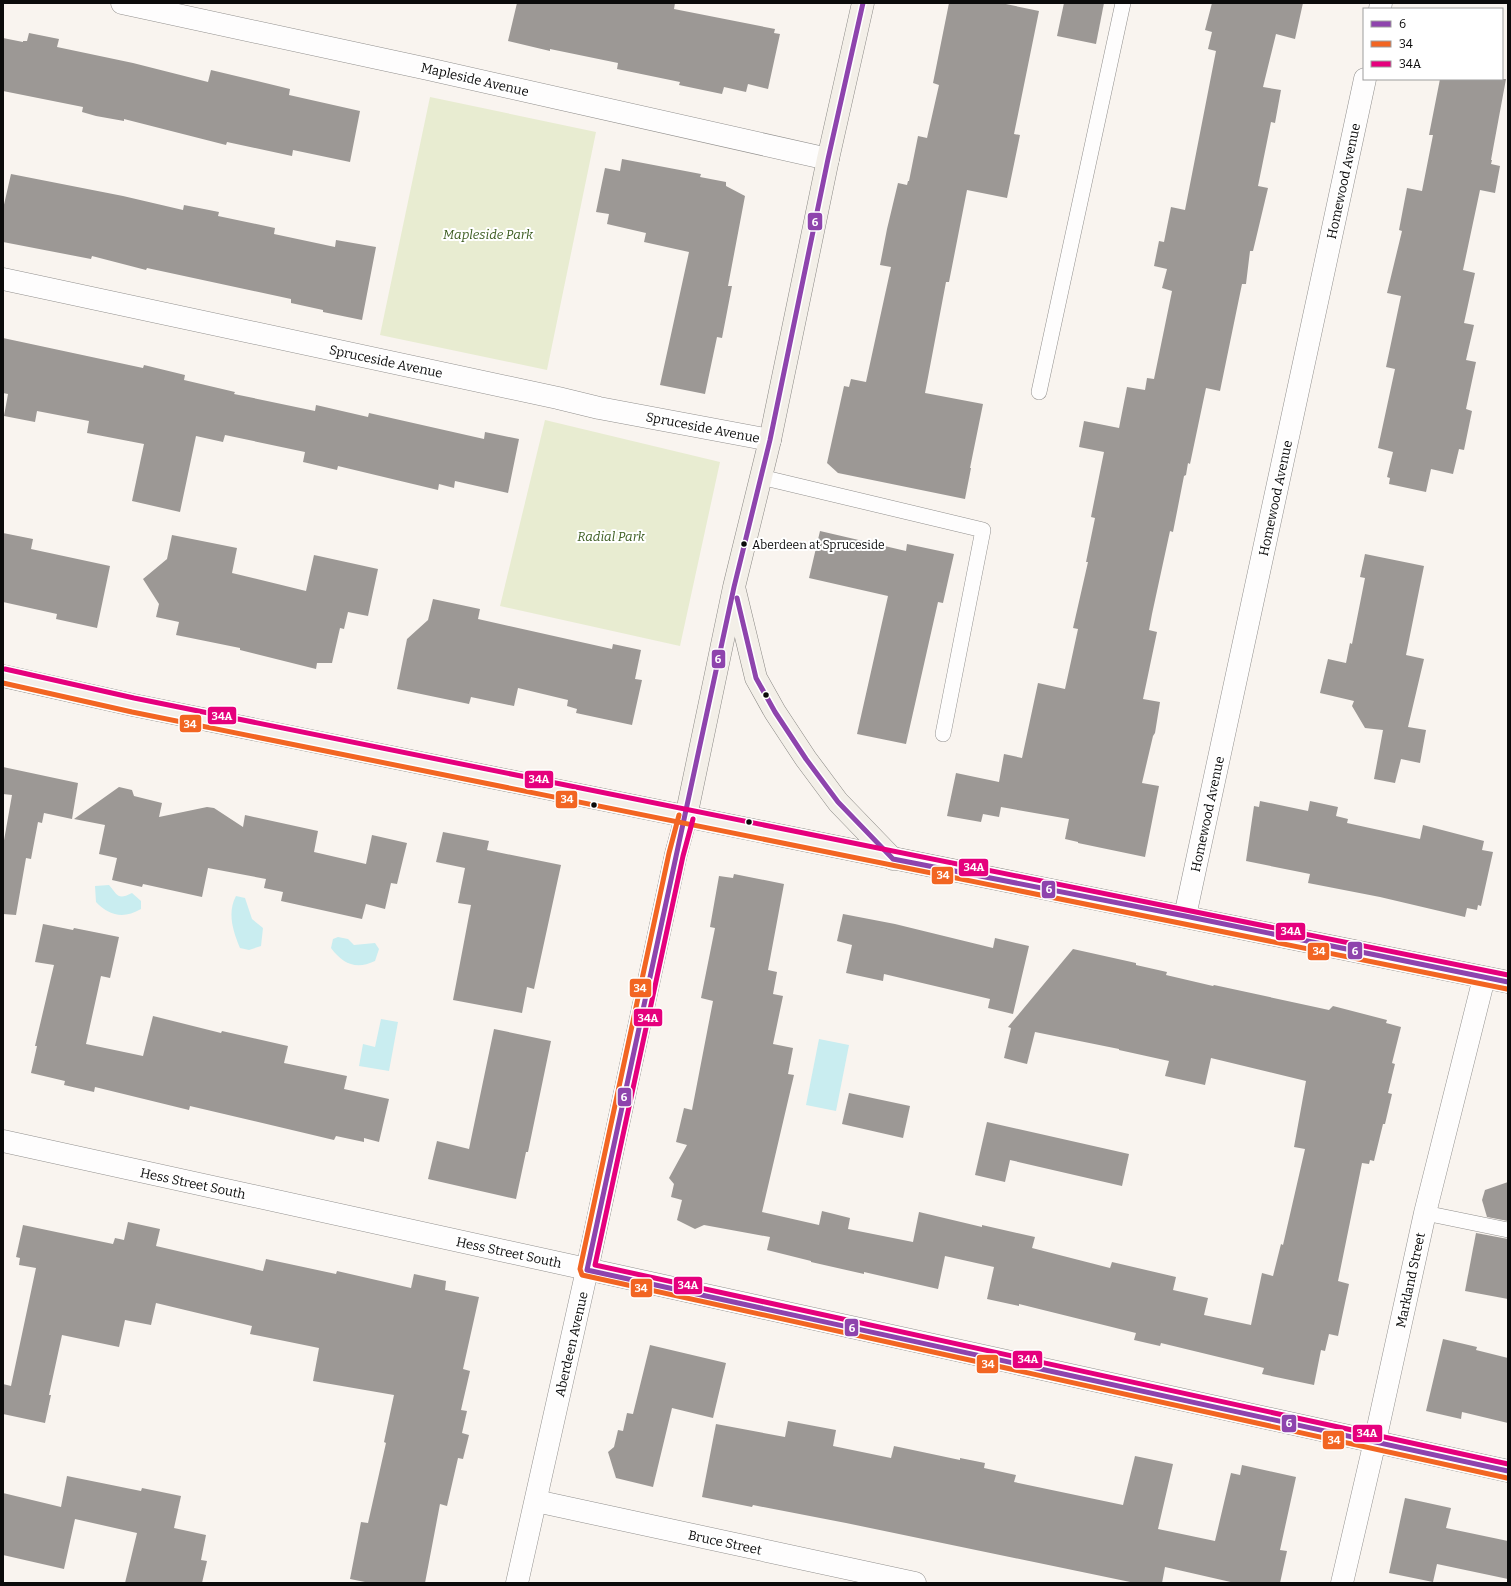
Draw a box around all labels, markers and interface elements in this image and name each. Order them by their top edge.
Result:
legend [1363,8,1503,80]
text: 6 [1399,17,1406,31]
text: 34 [1399,37,1413,51]
text: 34A [1399,57,1422,71]
street label: Mapleside Avenue [419,60,530,99]
street label: Homewood Avenue [1324,122,1363,240]
line badge: 6 [807,212,823,231]
text: 6 [812,216,819,229]
park label: Mapleside Park [443,227,534,242]
street label: Spruceside Avenue [328,342,444,381]
street label: Spruceside Avenue [645,409,761,446]
street label: Homewood Avenue [1256,439,1295,557]
park label: Radial Park [577,529,646,544]
place label: Aberdeen at Spruceside [752,538,885,552]
marker: Aberdeen at Spruceside [739,539,749,549]
line badge: 6 [711,649,726,669]
text: 6 [715,653,722,666]
unlabelled marker [761,690,771,700]
line badge: 34A [207,706,237,725]
text: 34A [212,710,233,723]
line badge: 34 [179,714,202,733]
text: 34 [183,718,197,731]
street label: Homewood Avenue [1188,755,1227,873]
line badge: 34A [524,770,554,789]
text: 34A [529,773,550,786]
line badge: 34 [555,790,578,809]
text: 34 [560,793,574,806]
unlabelled marker [589,800,599,810]
unlabelled marker [744,817,754,827]
line badge: 34A [958,858,989,877]
text: 34A [964,861,985,874]
line badge: 34 [931,866,954,885]
text: 34 [936,869,950,882]
line badge: 6 [1041,880,1056,899]
text: 6 [1046,883,1053,896]
line badge: 34A [1275,922,1306,941]
text: 34A [1281,925,1302,938]
line badge: 6 [1347,941,1363,960]
line badge: 34 [1307,942,1330,961]
text: 34 [1312,945,1326,958]
text: 6 [1352,945,1359,958]
line badge: 34 [629,978,652,998]
text: 34 [633,982,647,995]
line badge: 34A [633,1008,663,1027]
text: 34A [638,1012,659,1025]
line badge: 6 [617,1087,632,1107]
text: 6 [621,1091,628,1104]
street label: Hess Street South [139,1165,247,1202]
street label: Markland Street [1393,1231,1428,1329]
street label: Hess Street South [455,1234,563,1271]
line badge: 34A [673,1276,703,1295]
line badge: 34 [630,1278,653,1298]
text: 34A [678,1279,699,1292]
text: 34 [634,1282,648,1295]
street label: Aberdeen Avenue [552,1290,591,1398]
line badge: 6 [844,1318,859,1337]
text: 6 [849,1322,856,1335]
line badge: 34A [1012,1350,1043,1369]
text: 34A [1018,1353,1039,1366]
line badge: 34 [976,1354,999,1374]
text: 34 [981,1358,995,1371]
line badge: 6 [1281,1414,1297,1433]
text: 6 [1286,1417,1293,1430]
line badge: 34A [1352,1424,1383,1443]
text: 34A [1357,1427,1378,1440]
line badge: 34 [1322,1430,1345,1450]
text: 34 [1327,1434,1341,1447]
street label: Bruce Street [687,1527,763,1558]

